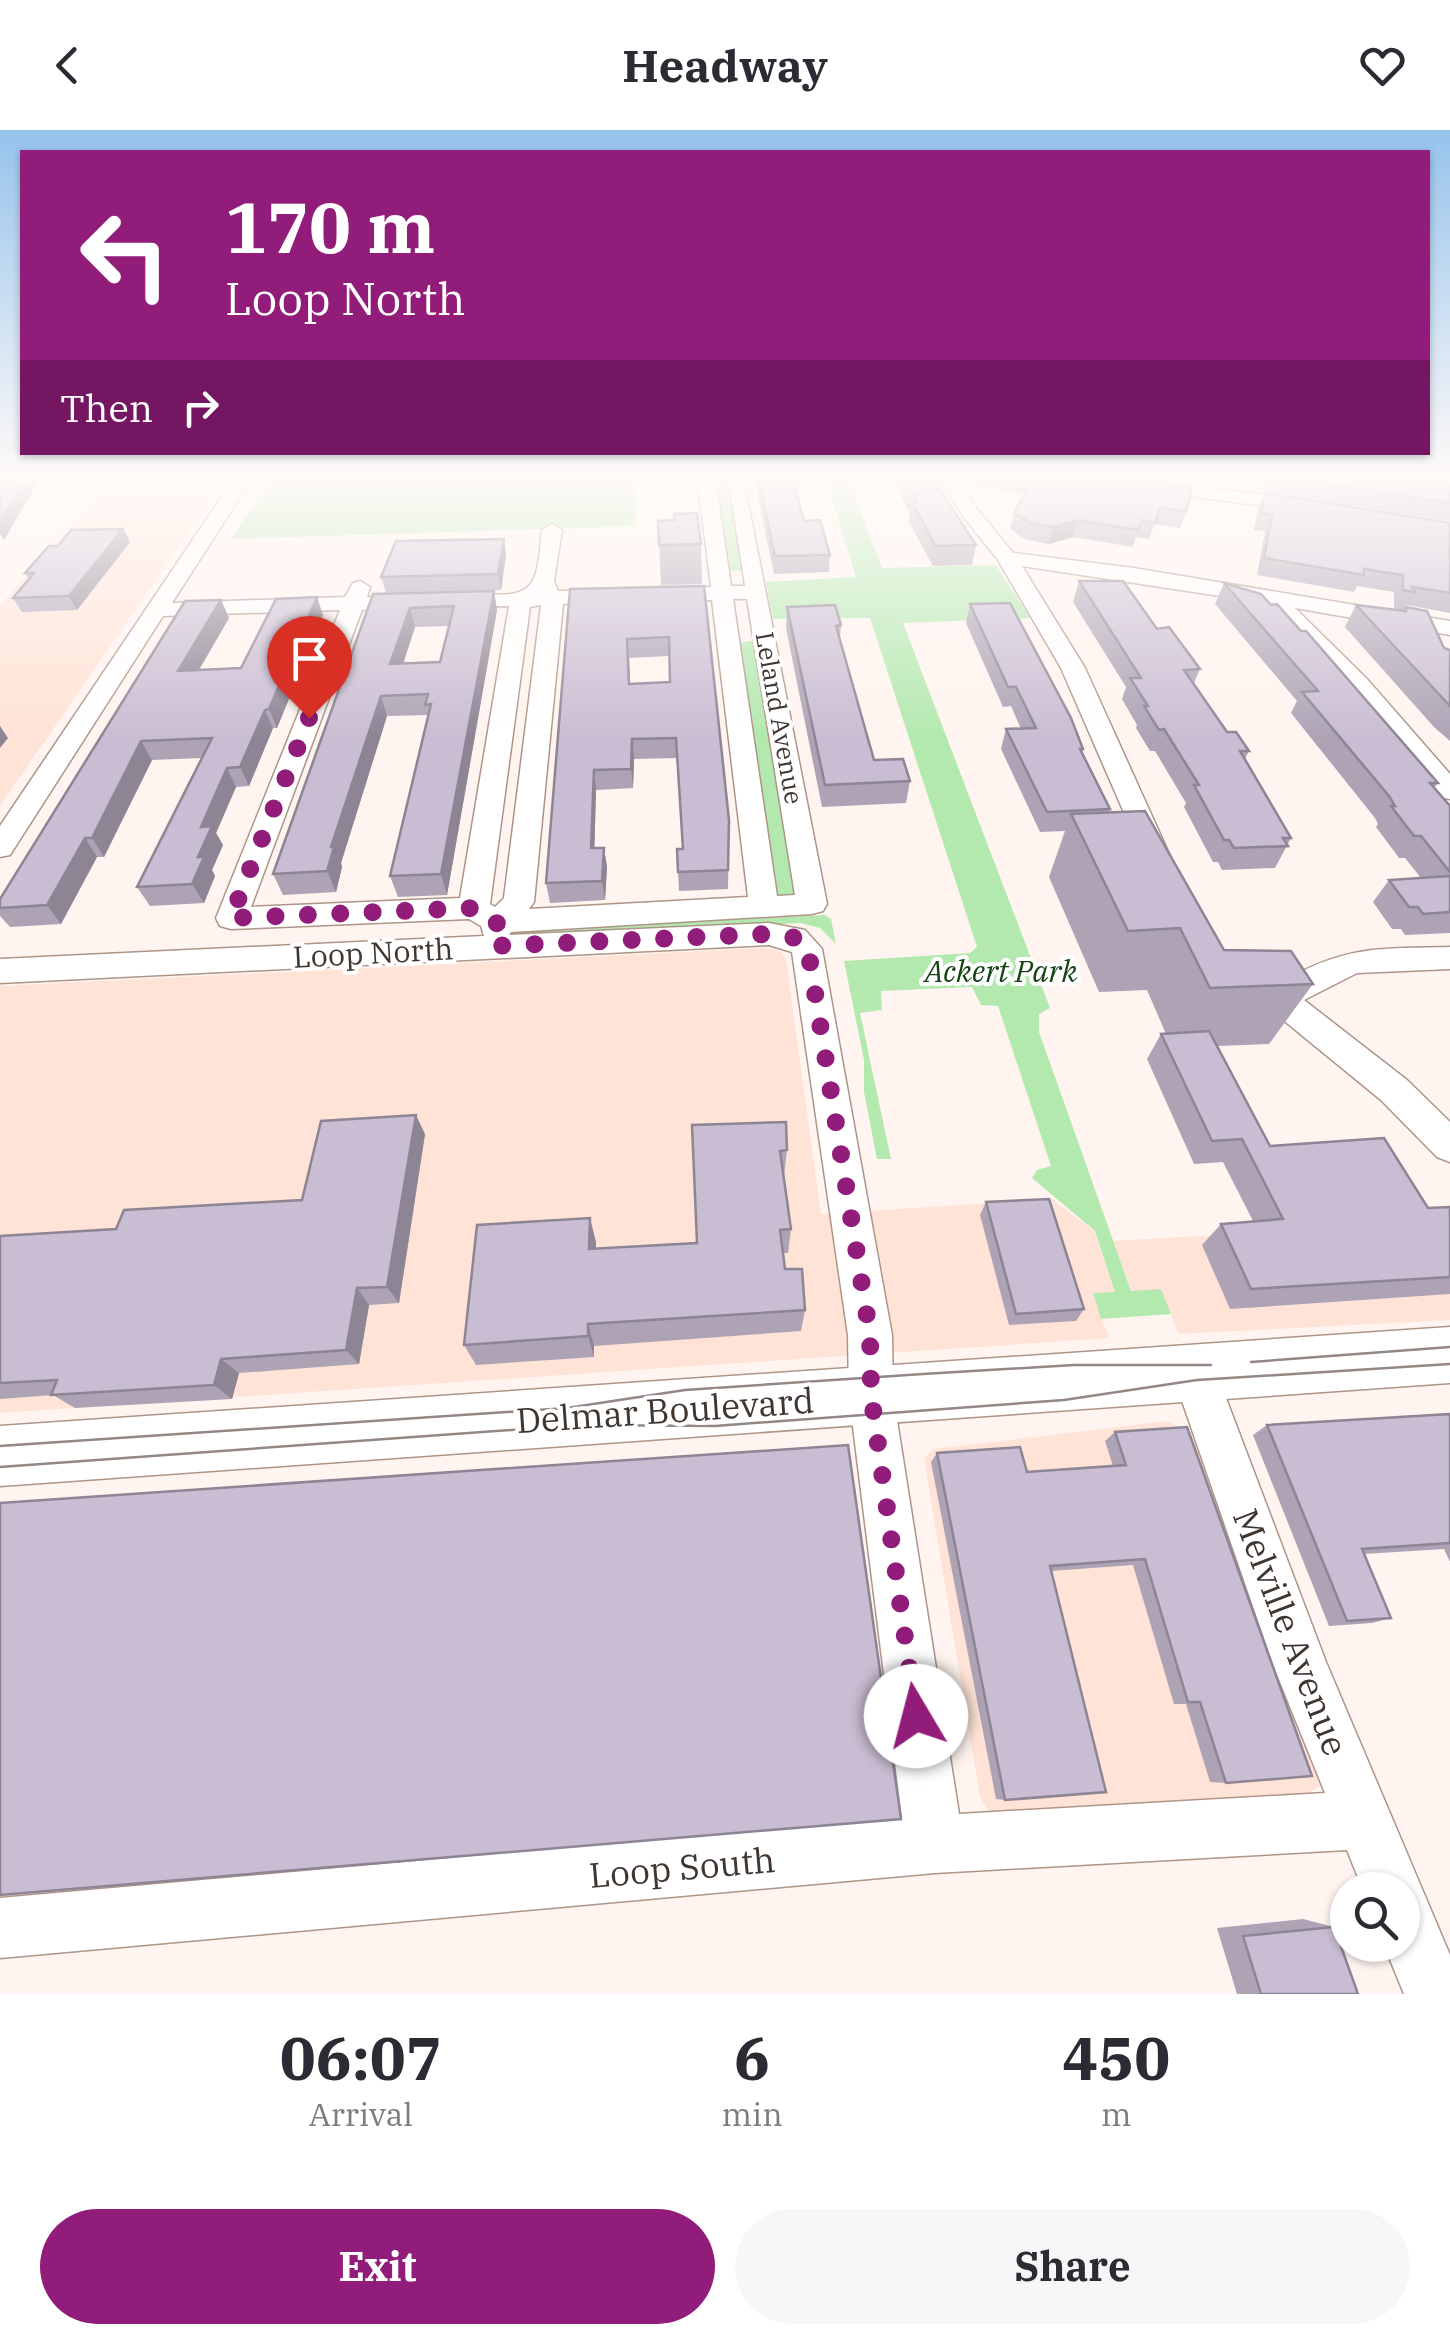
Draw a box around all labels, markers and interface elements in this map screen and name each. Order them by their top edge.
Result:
text: Headway [622,36,828,94]
icon: back [40,38,95,93]
icon: heart [1355,38,1410,93]
text: 170 m [225,181,435,272]
icon: left [60,190,190,320]
text: Loop North [225,269,465,327]
icon: right [173,380,228,435]
text: Then [60,383,153,432]
pin [267,616,352,719]
street label: Leland Avenue [749,629,811,807]
icon: arrive [282,631,337,686]
street label: Loop North [292,928,454,976]
park label: Ackert Park [923,951,1078,990]
street label: Delmar Boulevard [515,1377,815,1443]
street label: Melville Avenue [1223,1502,1359,1762]
position arrow [864,1664,968,1768]
street label: Loop South [587,1836,777,1898]
map controls [1330,1872,1420,1962]
button: search [1330,1872,1420,1962]
text: 06:07 [280,2018,442,2097]
text: 6 [734,2018,770,2097]
text: 450 [1062,2018,1170,2097]
text: Arrival [309,2093,413,2135]
text: min [722,2093,783,2135]
text: m [1101,2093,1132,2135]
button: Exit [40,2209,715,2324]
button: Share [735,2209,1410,2324]

